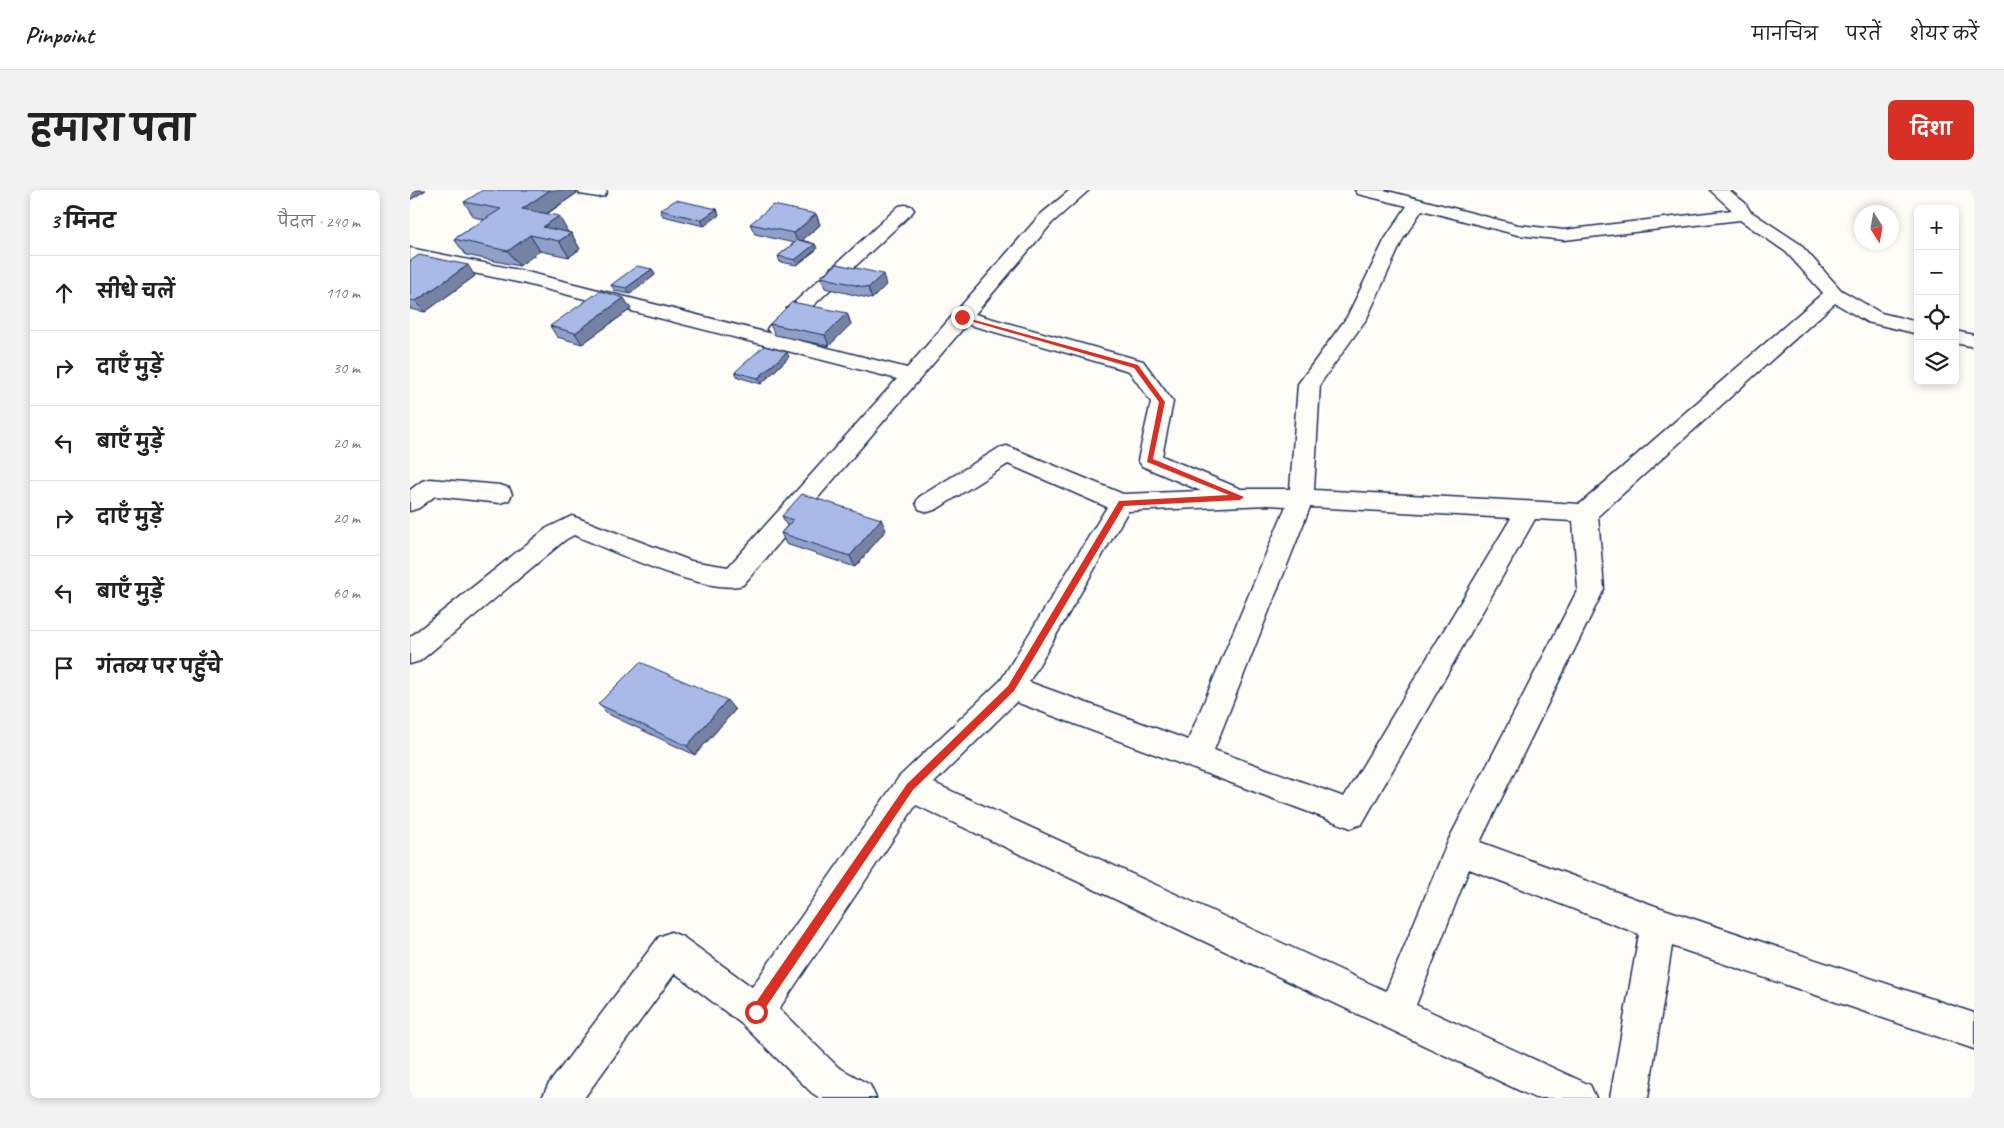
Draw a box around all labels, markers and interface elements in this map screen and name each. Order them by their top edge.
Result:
text: Pinpoint [25,20,94,50]
text: मानचित्र [1752,23,1818,45]
text: परतें [1846,23,1881,45]
text: शेयर करें [1909,23,1979,45]
button: दिशा [1888,100,1974,160]
text: हमारा पता [30,106,194,151]
north arrow [1854,205,1899,250]
map controls [1914,205,1959,385]
button: + [1914,205,1959,250]
text: 3 मिनट [50,208,116,234]
text: पैदल · 240 m [278,212,360,232]
button: − [1914,250,1959,295]
icon: ahead [50,279,78,307]
text: सीधे चलें [97,280,175,304]
text: 110 m [326,283,360,303]
button: locate [1914,295,1959,340]
route end [951,306,974,329]
button: layers [1914,340,1959,385]
icon: right [50,354,78,382]
text: दाएँ मुड़ें [97,355,163,379]
text: 30 m [333,358,360,378]
icon: left [50,429,78,457]
text: बाएँ मुड़ें [97,430,163,454]
text: 20 m [333,433,360,453]
icon: right [50,504,78,532]
text: दाएँ मुड़ें [97,505,163,529]
text: 20 m [333,508,360,528]
icon: left [50,579,78,607]
text: बाएँ मुड़ें [97,580,163,604]
text: 60 m [333,583,360,603]
icon: arrive [50,654,78,682]
text: गंतव्य पर पहुँचे [97,655,222,679]
route start [745,1001,768,1024]

